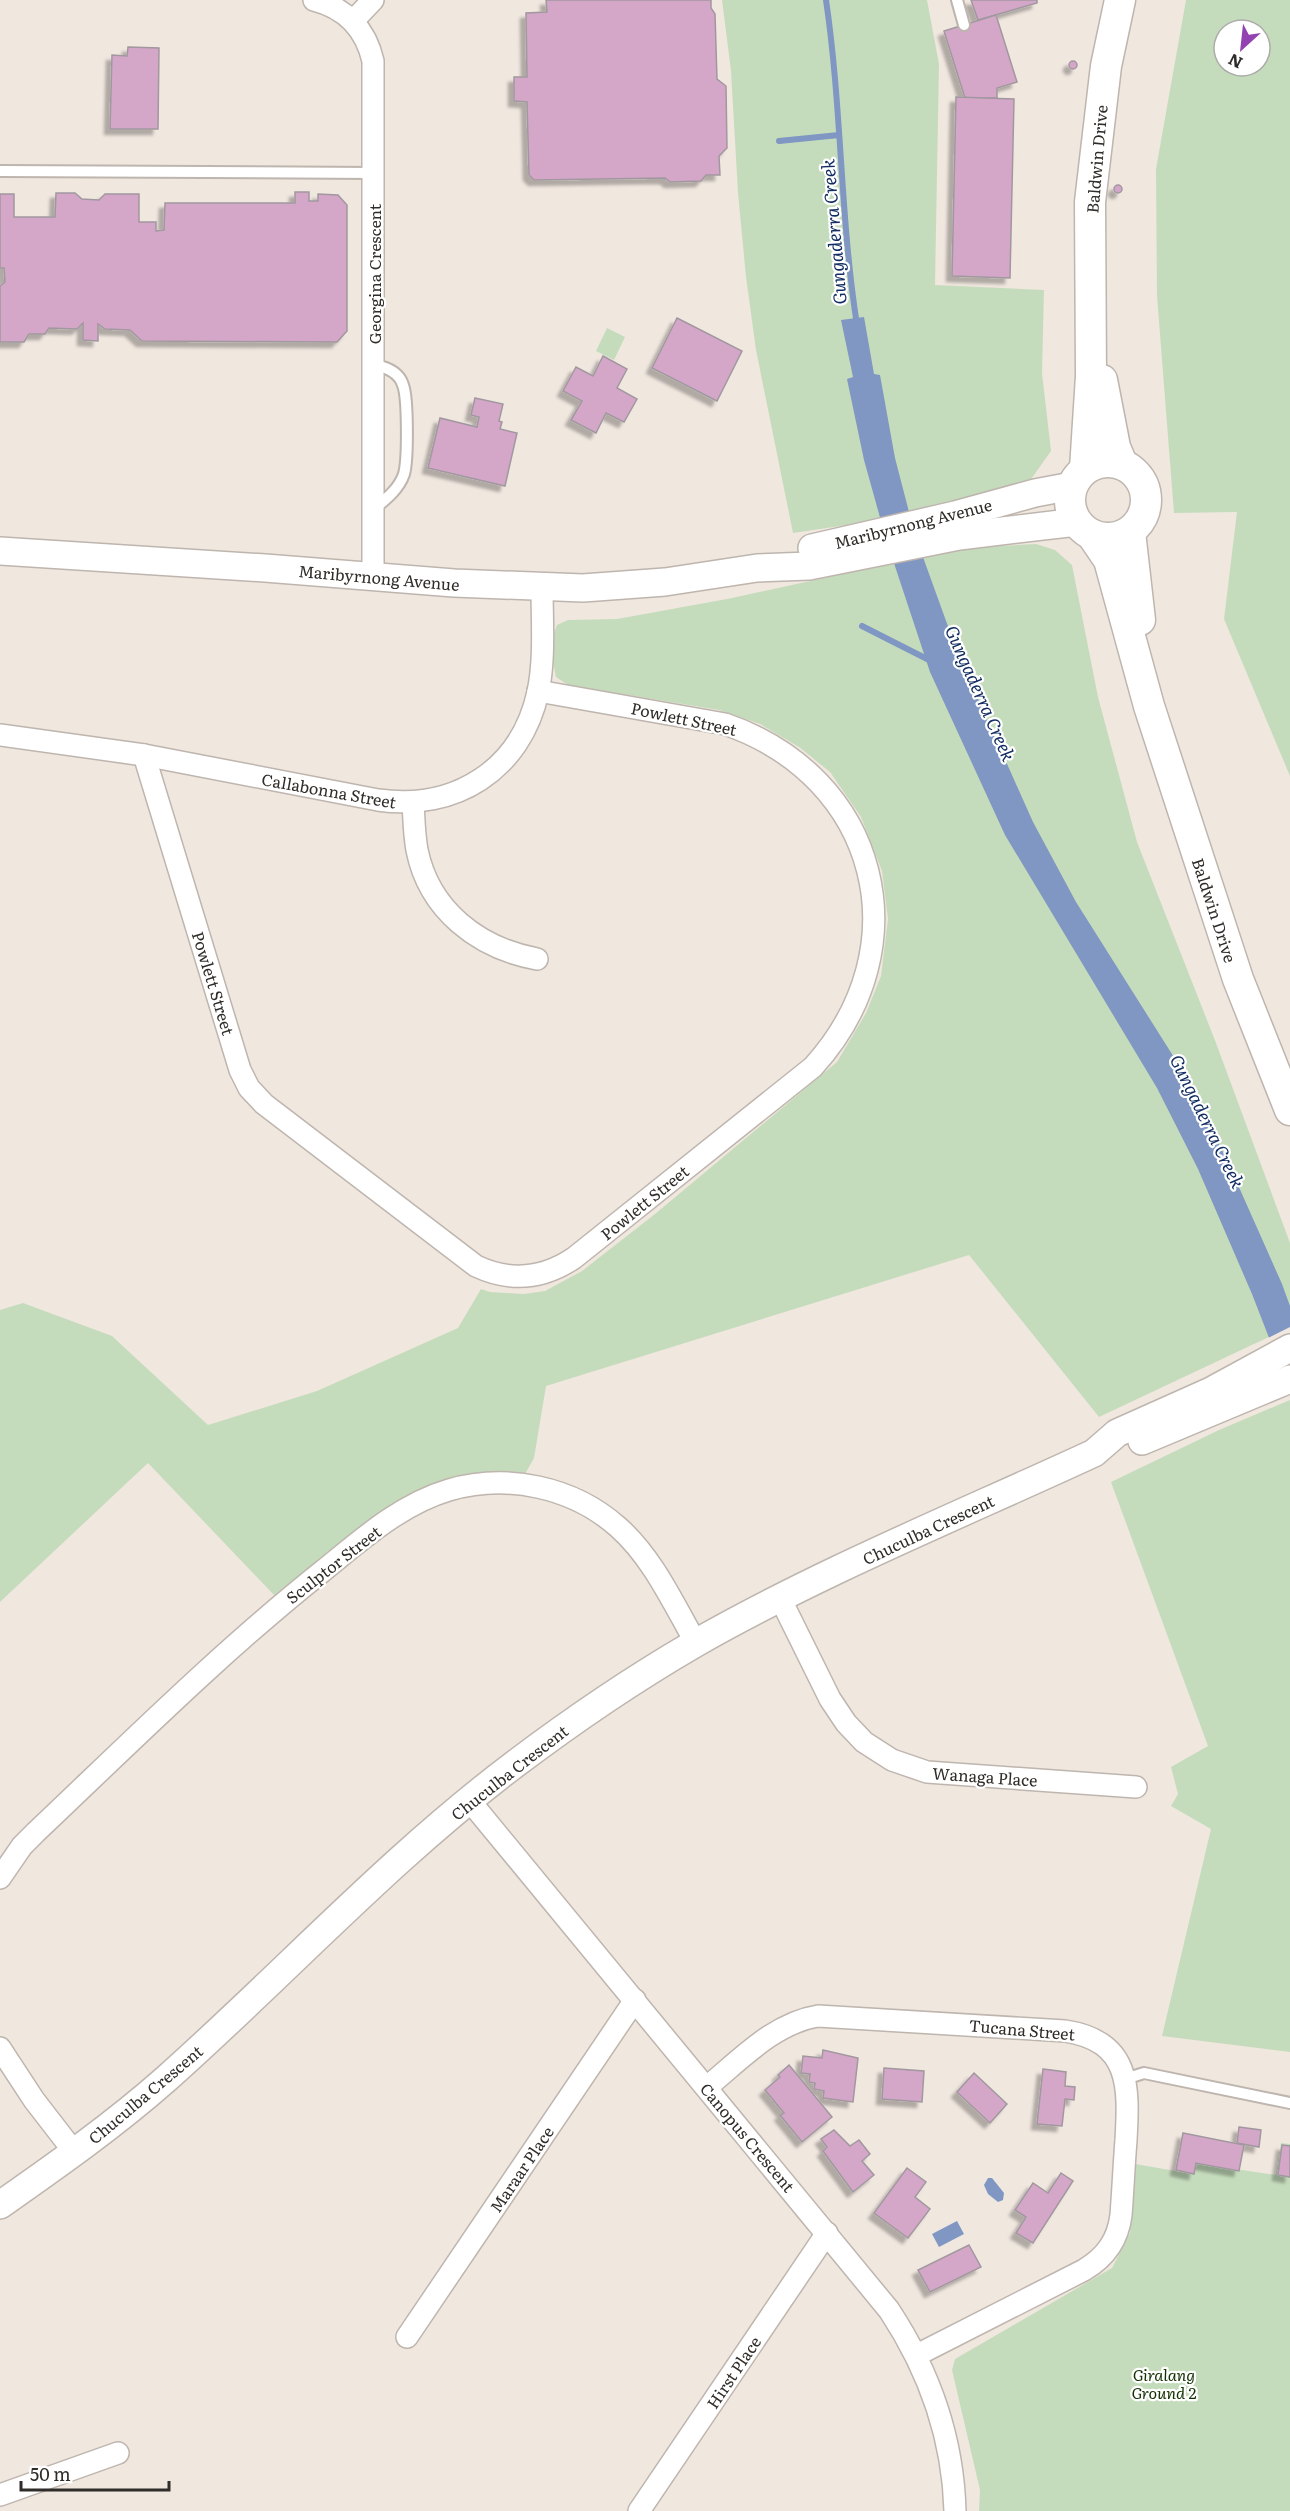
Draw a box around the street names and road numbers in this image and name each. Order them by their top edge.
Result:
street label: Baldwin Drive [1079,104,1113,214]
street label: Georgina Crescent [362,203,386,344]
street label: Maribyrnong Avenue [832,492,994,554]
street label: Maribyrnong Avenue [297,558,461,596]
street label: Powlett Street [629,695,740,741]
street label: Callabonna Street [260,766,399,814]
street label: Baldwin Drive [1187,855,1243,965]
street label: Powlett Street [187,928,241,1038]
street label: Powlett Street [595,1159,694,1245]
street label: Chuculba Crescent [858,1488,998,1570]
street label: Sculptor Street [280,1519,386,1609]
street label: Chuculba Crescent [445,1718,573,1825]
street label: Wanaga Place [932,1760,1038,1792]
street label: Tucana Street [968,2012,1077,2046]
street label: Chuculba Crescent [83,2039,208,2149]
street label: Canopus Crescent [695,2077,801,2197]
street label: Maraar Place [483,2121,559,2217]
street label: Hirst Place [700,2331,766,2413]

